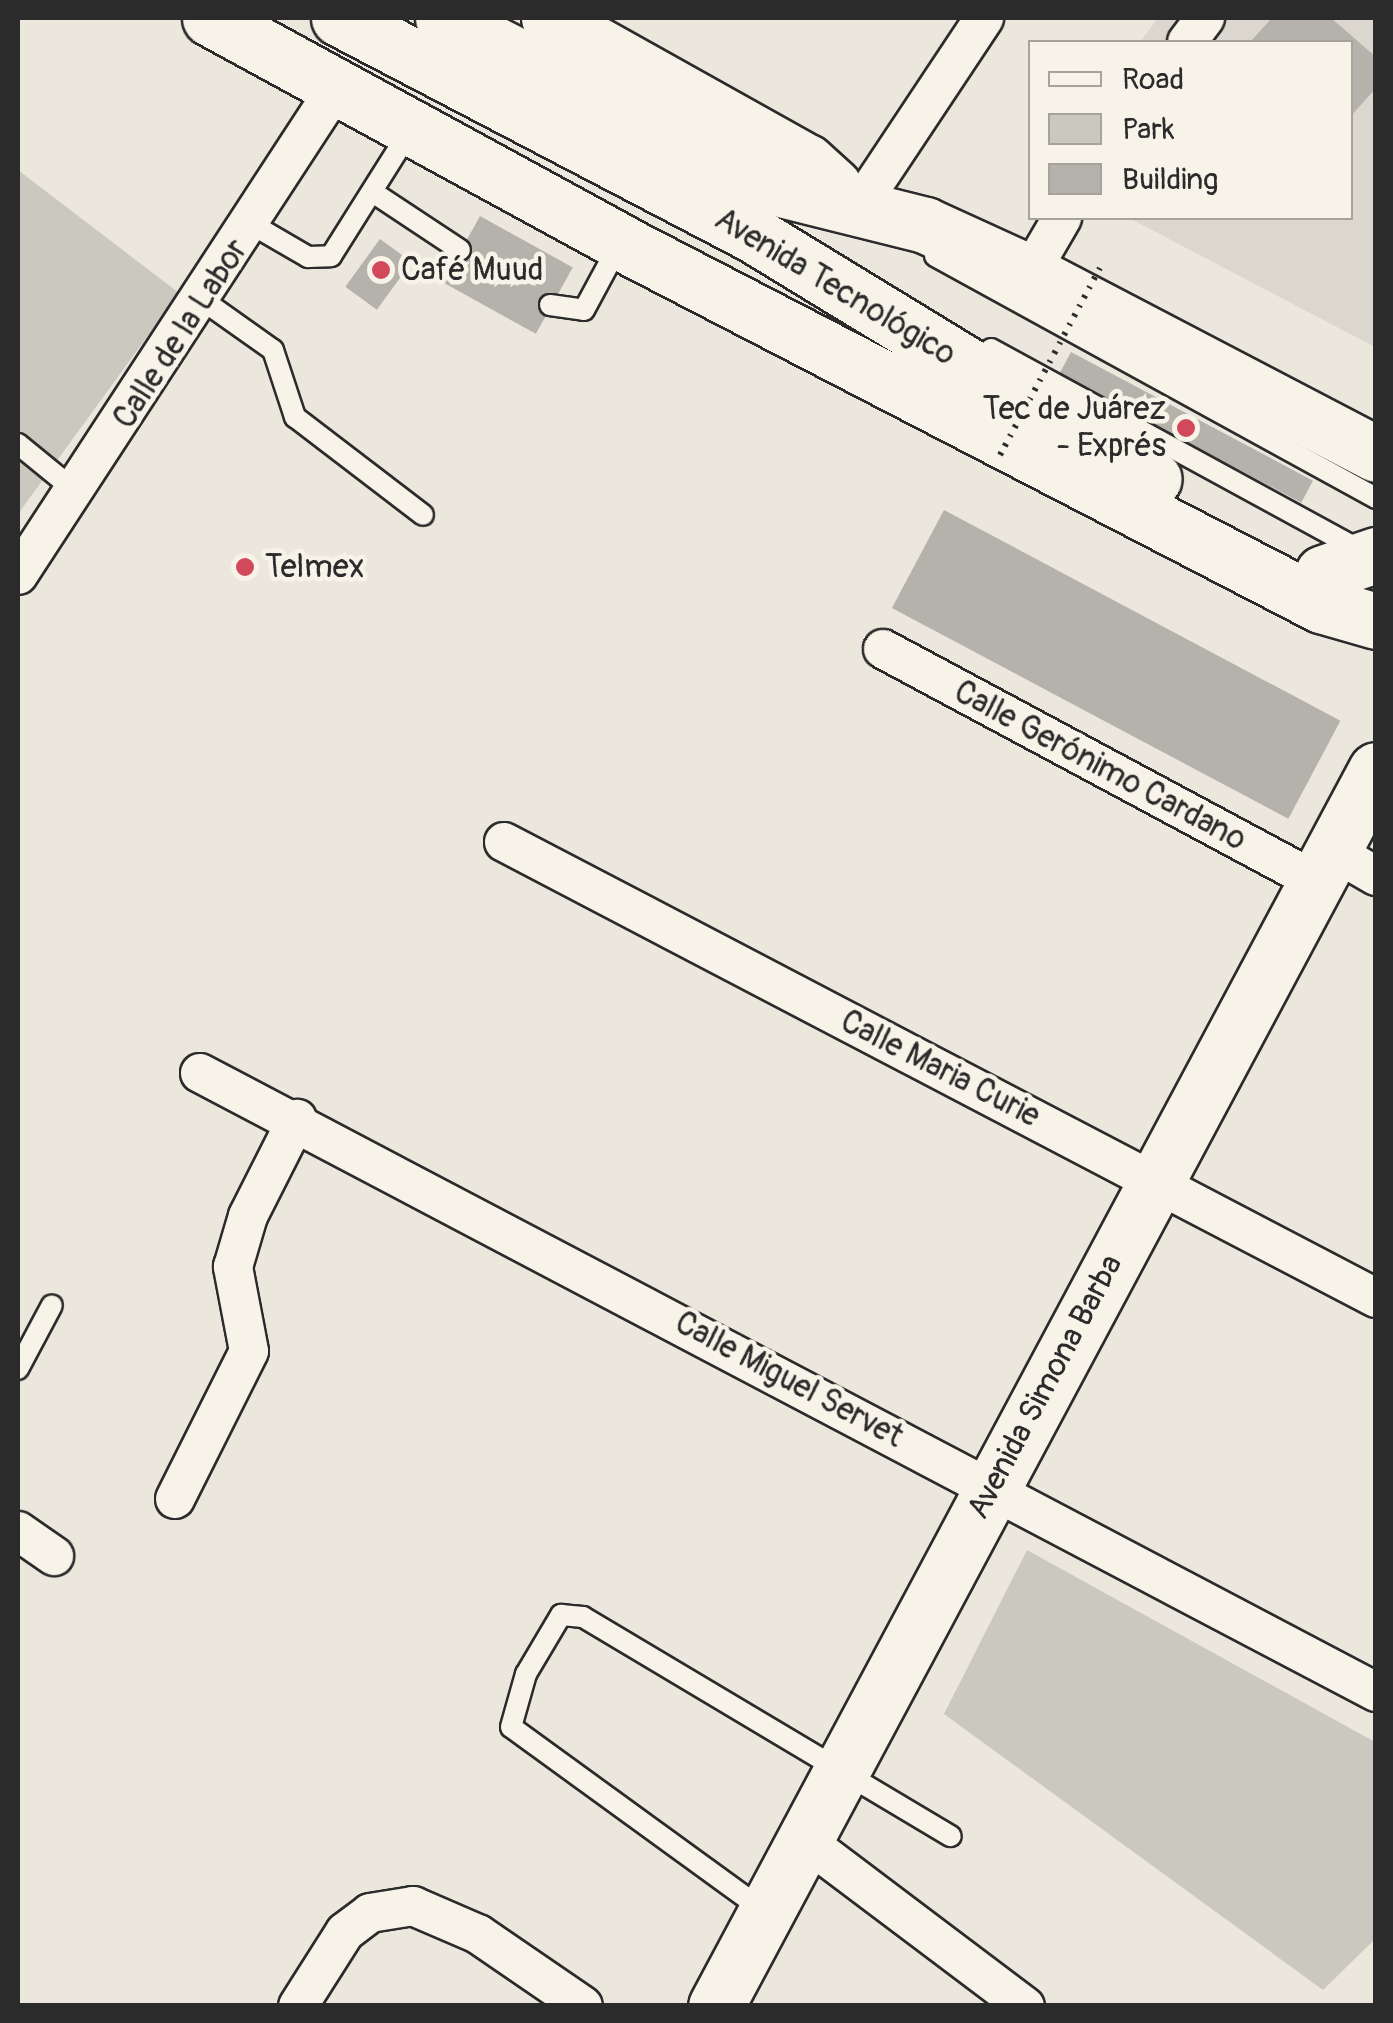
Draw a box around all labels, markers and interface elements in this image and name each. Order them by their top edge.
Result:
legend [1028,40,1353,220]
text: Road [1122,61,1184,98]
text: Park [1122,111,1175,148]
text: Building [1122,161,1218,198]
street label: Avenida Tecnológico [708,200,962,374]
street label: Calle de la Labor [106,232,256,436]
place label: Café Muud [401,251,543,289]
marker: Café Muud [370,259,392,281]
place label: Tec de Juárez - Exprés [983,391,1166,466]
marker: Tec de Juárez - Exprés [1175,417,1197,439]
place label: Telmex [265,548,364,586]
marker: Telmex [234,556,256,578]
street label: Calle Gerónimo Cardano [947,673,1253,859]
street label: Calle Maria Curie [834,1002,1046,1136]
street label: Avenida Simona Barba [959,1248,1131,1526]
street label: Calle Miguel Servet [668,1304,910,1456]

